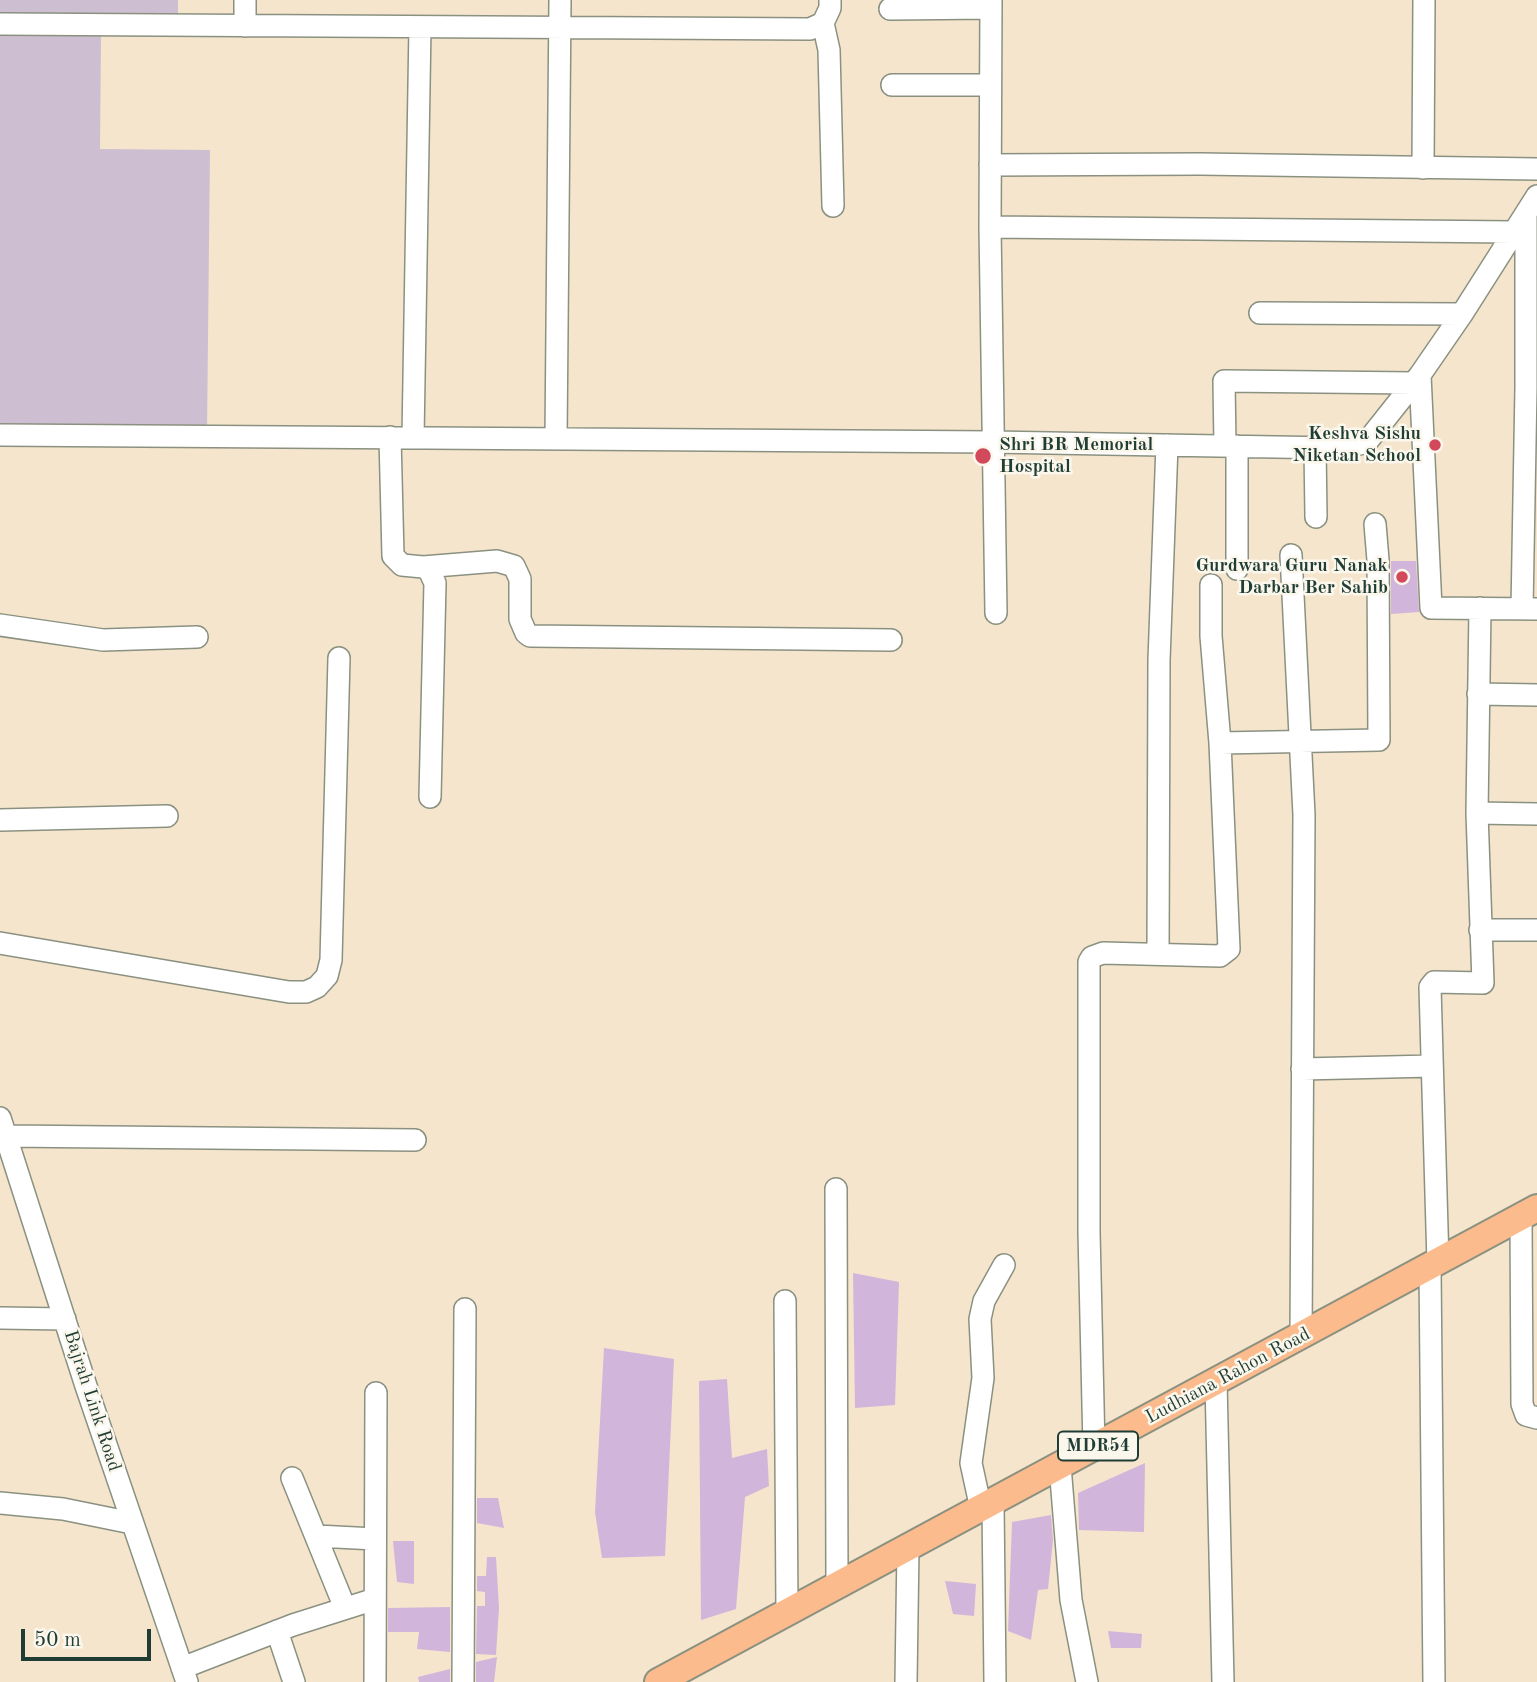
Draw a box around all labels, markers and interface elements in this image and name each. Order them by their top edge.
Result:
place label: Keshva Sishu Niketan School [1292,423,1421,467]
place label: Shri BR Memorial Hospital [999,434,1153,478]
marker: Keshva Sishu Niketan School [1427,437,1443,453]
marker: Shri BR Memorial Hospital [973,446,993,466]
place label: Gurdwara Guru Nanak Darbar Ber Sahib [1195,555,1388,599]
marker: Gurdwara Guru Nanak Darbar Ber Sahib [1394,569,1410,585]
street label: Ludhiana Rahon Road [1142,1323,1314,1429]
street label: Bajrah Link Road [58,1328,126,1474]
road number: MDR54 [1058,1432,1138,1461]
scale bar [24,1616,154,1660]
text: 50 m [34,1630,81,1651]

